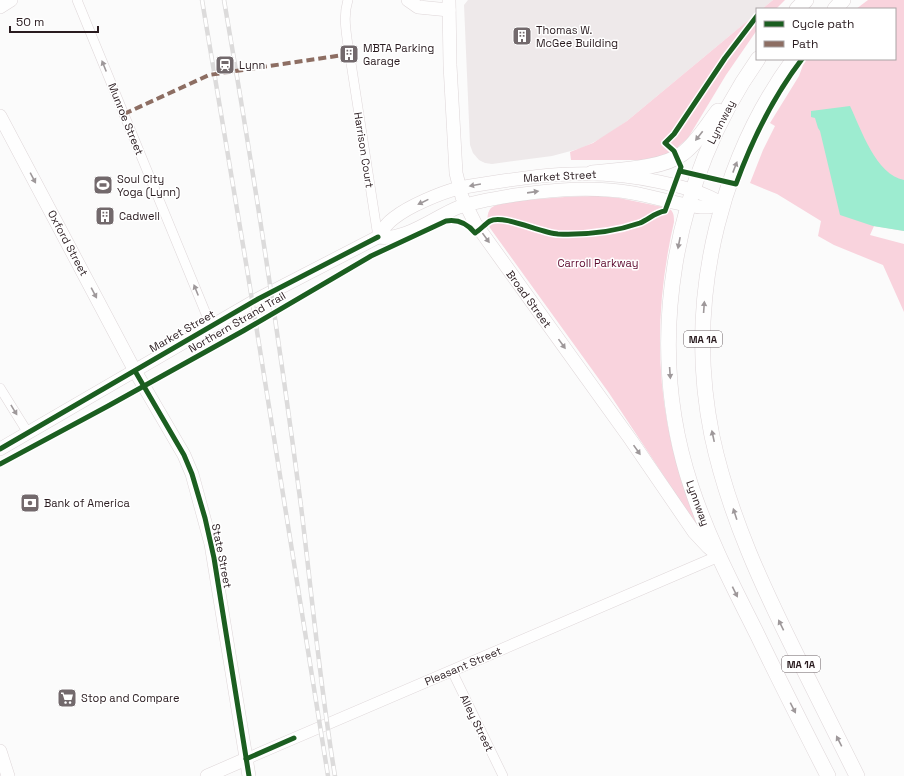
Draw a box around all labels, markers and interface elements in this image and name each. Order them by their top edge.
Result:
scale bar [10,8,98,34]
legend [756,8,896,60]
text: 50 m [16,14,44,30]
text: Cycle path [792,16,854,32]
place label: Thomas W. McGee Building [536,23,618,50]
building icon: Thomas W. McGee Building [511,25,533,47]
text: Path [792,36,818,52]
place label: MBTA Parking Garage [363,41,434,68]
building icon: MBTA Parking Garage [338,43,360,65]
station icon: Lynn [214,54,236,76]
place label: Lynn [239,58,265,72]
one-way arrow [101,61,107,72]
street label: Munroe Street [105,81,147,157]
street label: Lynnway [704,98,738,146]
street label: Harrison Court [351,111,377,189]
one-way arrow [694,131,703,142]
one-way arrow [733,160,739,172]
street label: Market Street [523,167,597,185]
one-way arrow [30,172,36,184]
place label: Soul City Yoga (Lynn) [117,172,180,199]
sports icon: Soul City Yoga (Lynn) [92,174,114,196]
one-way arrow [469,183,481,189]
one-way arrow [527,189,539,195]
one-way arrow [417,199,428,205]
building icon: Cadwell [94,205,116,227]
street label: Oxford Street [45,208,91,278]
place label: Cadwell [119,209,160,223]
one-way arrow [482,233,490,243]
one-way arrow [675,237,681,249]
park label: Carroll Parkway [557,256,639,270]
street label: Broad Street [503,267,555,331]
one-way arrow [193,284,199,296]
one-way arrow [91,287,97,299]
street label: Northern Strand Trail [186,288,288,356]
one-way arrow [701,301,708,313]
street label: Market Street [147,307,217,355]
road number: MA 1A [684,331,722,347]
one-way arrow [558,339,566,349]
one-way arrow [667,366,673,379]
one-way arrow [10,404,17,416]
one-way arrow [709,430,715,442]
one-way arrow [633,445,641,455]
street label: Lynnway [683,478,713,528]
bank icon: Bank of America [19,492,41,514]
place label: Bank of America [44,496,131,510]
one-way arrow [732,508,738,520]
street label: State Street [209,522,235,590]
one-way arrow [732,586,738,597]
one-way arrow [778,619,784,630]
street label: Pleasant Street [422,643,504,689]
road number: MA 1A [782,656,820,672]
supermarket icon: Stop and Compare [56,687,78,709]
place label: Stop and Compare [81,691,179,705]
street label: Alley Street [457,692,497,754]
one-way arrow [790,702,797,714]
one-way arrow [836,735,842,747]

